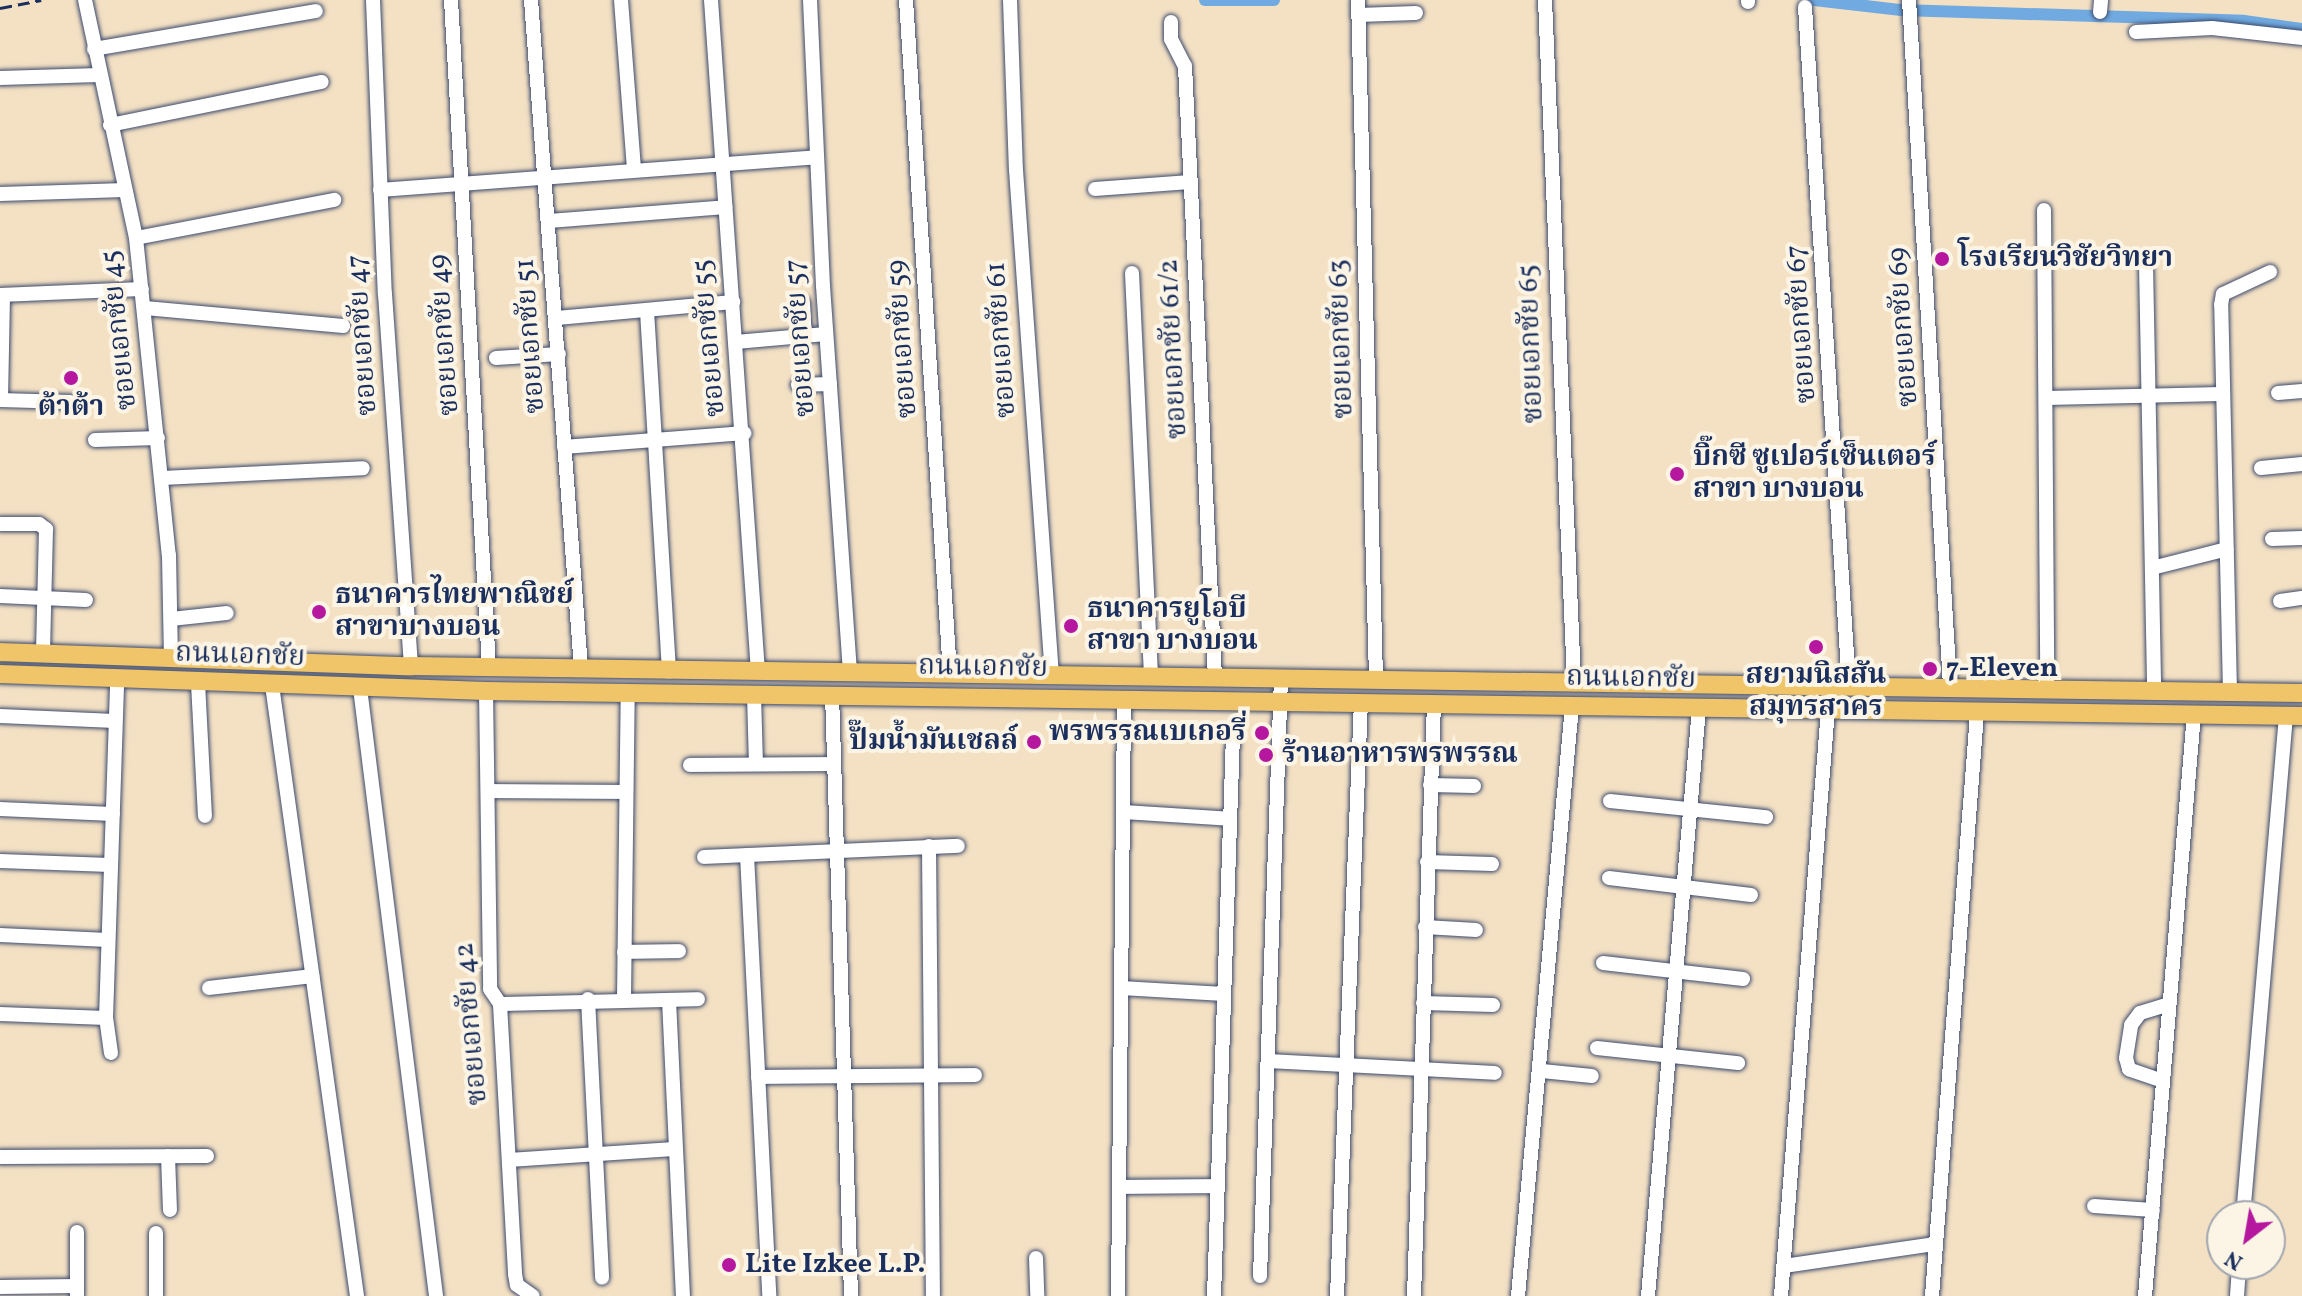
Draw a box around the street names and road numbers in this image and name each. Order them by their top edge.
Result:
street label: ซอยเอกชัย 67 [1780,243,1824,405]
street label: ซอยเอกชัย 69 [1882,246,1926,408]
street label: ซอยเอกชัย 45 [95,248,145,412]
street label: ซอยเอกชัย 47 [341,253,385,417]
street label: ซอยเอกชัย 49 [423,253,467,417]
street label: ซอยเอกชัย 51 [509,257,553,415]
street label: ซอยเอกชัย 55 [686,258,734,418]
street label: ซอยเอกชัย 57 [779,258,823,418]
street label: ซอยเอกชัย 61/2 [1153,258,1195,440]
street label: ซอยเอกชัย 59 [881,259,925,419]
street label: ซอยเอกชัย 63 [1322,259,1362,419]
street label: ซอยเอกชัย 61 [980,261,1024,419]
street label: ซอยเอกชัย 65 [1512,264,1552,424]
street label: ถนนเอกชัย [174,637,306,675]
street label: ถนนเอกชัย [918,650,1048,686]
street label: ถนนเอกชัย [1566,661,1696,697]
street label: ซอยเอกชัย 42 [448,941,496,1107]

